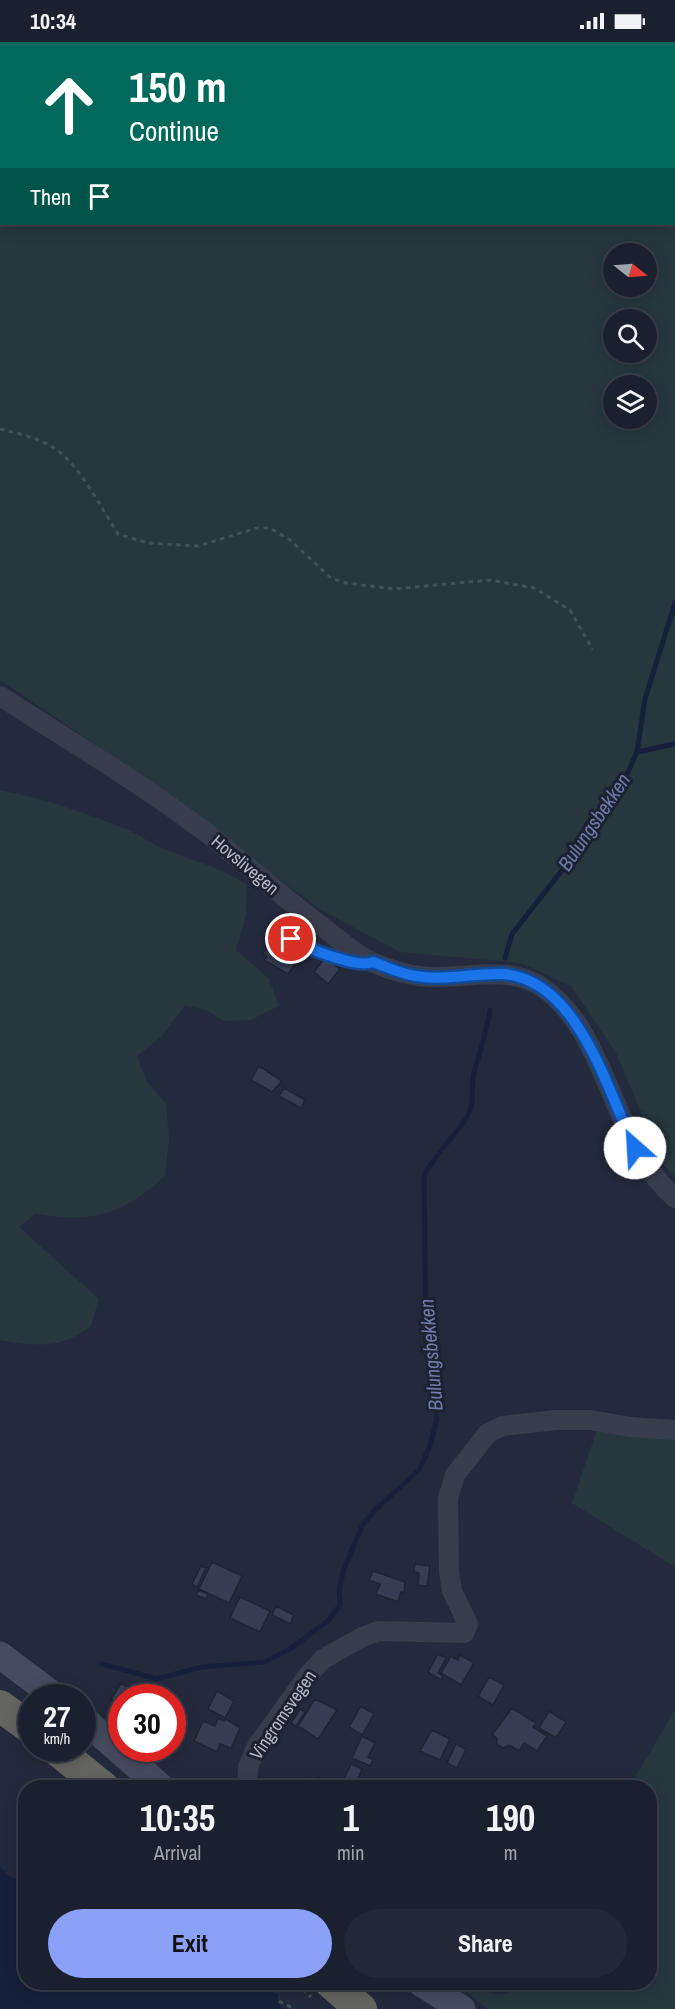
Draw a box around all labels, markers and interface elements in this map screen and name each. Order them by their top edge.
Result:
text: 10:34 [30,6,76,36]
text: 150 m [129,59,227,115]
icon: ahead [30,66,108,144]
text: Continue [129,113,219,149]
icon: arrive [83,180,116,213]
text: Then [30,182,71,212]
north arrow [603,243,657,297]
map controls [603,243,657,429]
button: search [603,309,657,363]
button: layers [603,375,657,429]
water label: Bulungsbekken [551,768,636,876]
street label: Hovslivegen [206,829,284,900]
pin [265,913,316,964]
icon: arrive [274,922,307,955]
position arrow [603,1116,667,1180]
water label: Bulungsbekken [412,1298,449,1412]
street label: Vingromsvegen [243,1665,322,1764]
speed limit sign: 30 [108,1684,186,1762]
text: 27 [43,1696,71,1736]
text: km/h [44,1728,70,1749]
text: 10:35 [140,1794,215,1842]
text: 1 [342,1794,359,1842]
text: 190 [486,1794,535,1842]
text: Arrival [154,1839,201,1866]
text: min [337,1839,364,1866]
text: m [504,1839,517,1866]
button: Exit [48,1909,332,1978]
button: Share [344,1909,627,1978]

